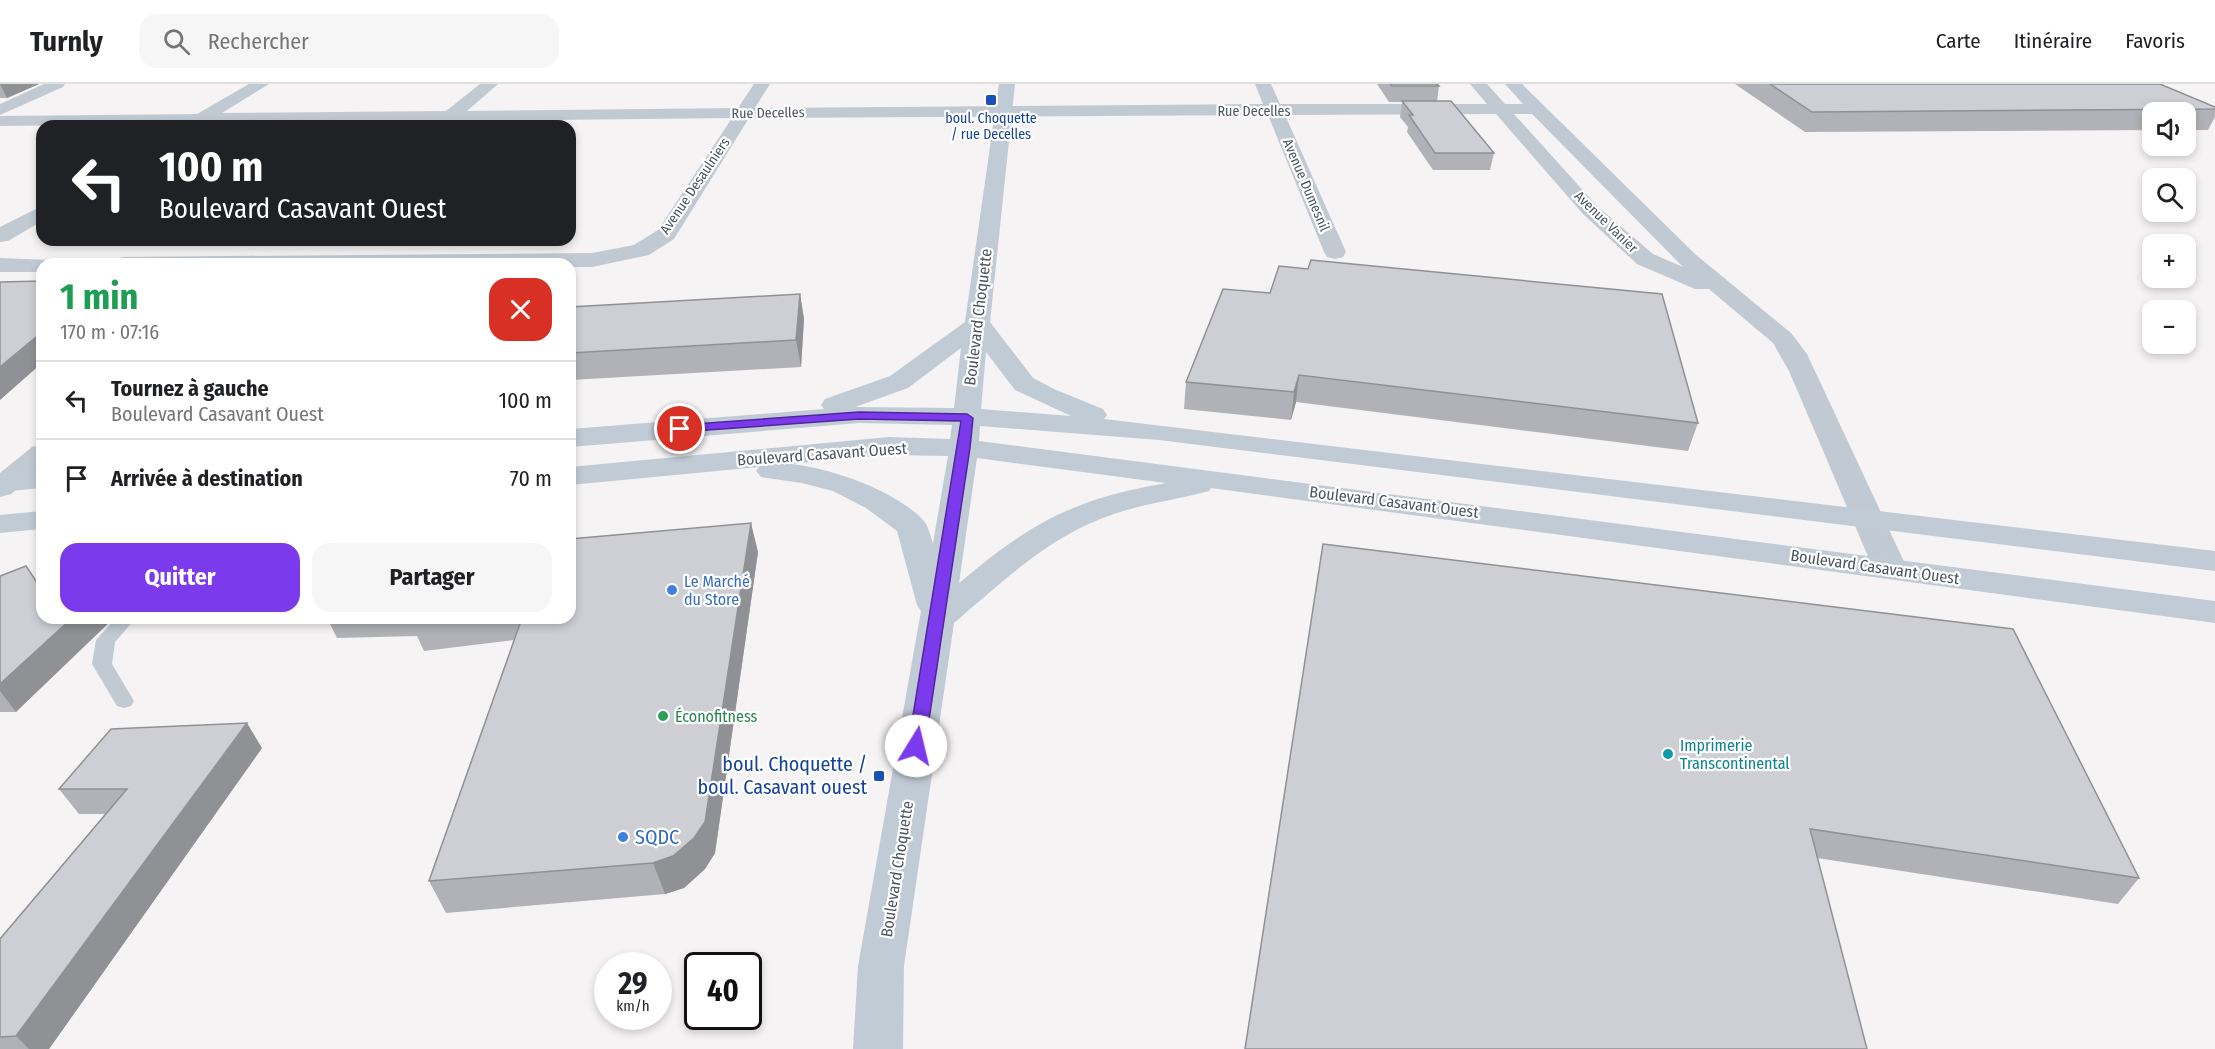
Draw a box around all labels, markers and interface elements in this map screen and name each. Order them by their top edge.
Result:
search box [139,14,559,68]
text: Turnly [30,25,103,58]
icon: search [160,25,193,58]
text: Rechercher [208,28,309,55]
text: Carte [1936,28,1981,54]
text: Itinéraire [2014,28,2092,54]
text: Favoris [2125,28,2185,54]
marker: boul. Choquette / rue Decelles [984,93,998,107]
map controls [2142,102,2196,354]
button: sound [2142,102,2196,156]
street label: Rue Decelles [1217,103,1291,120]
street label: Rue Decelles [731,104,805,122]
place label: boul. Choquette / rue Decelles [945,110,1037,143]
street label: Avenue Desaulniers [656,135,734,237]
street label: Avenue Dumesnil [1279,136,1333,234]
text: 100 m [159,142,263,192]
icon: left [60,144,138,222]
button: search [2142,168,2196,222]
street label: Avenue Vanier [1571,188,1641,256]
text: Boulevard Casavant Ouest [159,193,446,225]
button: + [2142,234,2196,288]
street label: Boulevard Choquette [960,248,996,386]
text: 1 min [60,275,138,319]
button: close [489,278,552,341]
button: − [2142,300,2196,354]
text: 170 m · 07:16 [60,320,159,344]
text: Tournez à gauche [111,375,269,402]
icon: left [60,384,93,417]
text: 100 m [498,387,552,414]
text: Boulevard Casavant Ouest [111,402,324,426]
pin [654,403,705,454]
icon: arrive [663,412,696,445]
street label: Boulevard Casavant Ouest [736,439,908,469]
icon: arrive [60,462,93,495]
text: Arrivée à destination [111,465,303,492]
text: 70 m [510,465,552,492]
street label: Boulevard Casavant Ouest [1308,482,1480,522]
button: Quitter [60,543,300,612]
button: Partager [312,543,552,612]
street label: Boulevard Casavant Ouest [1789,546,1961,588]
place label: Le Marché du Store [684,572,750,609]
marker: Le Marché du Store [665,583,679,597]
place label: Éconofitness [675,707,758,726]
marker: Éconofitness [656,709,670,723]
position arrow [884,714,948,778]
place label: Imprimerie Transcontinental [1680,736,1790,773]
marker: Imprimerie Transcontinental [1661,747,1675,761]
place label: boul. Choquette / boul. Casavant ouest [697,752,867,799]
marker: boul. Choquette / boul. Casavant ouest [872,769,886,783]
street label: Boulevard Choquette [877,800,917,938]
place label: SQDC [635,825,679,849]
marker: SQDC [616,830,630,844]
speed limit sign: 40 [684,952,762,1030]
text: 29 [618,966,648,1002]
text: km/h [616,997,650,1015]

